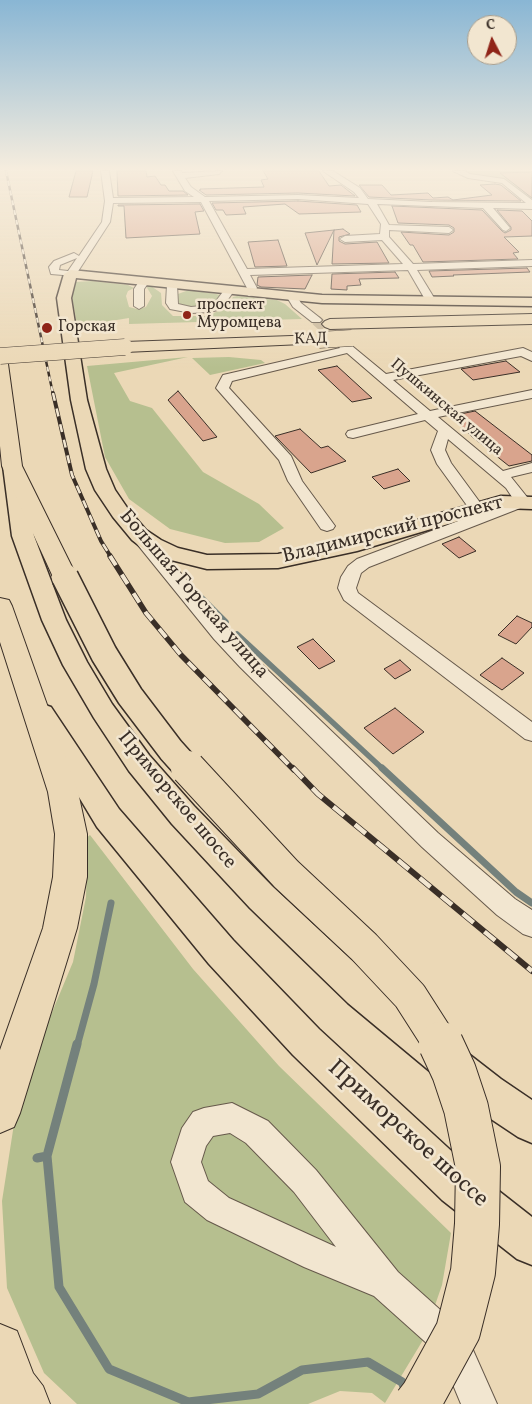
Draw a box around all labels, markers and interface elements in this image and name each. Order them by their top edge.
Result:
north arrow [467,15,517,65]
text: С [485,16,496,35]
place label: проспект Муромцева [197,296,282,334]
marker: проспект Муромцева [181,309,193,321]
place label: Горская [58,318,116,338]
marker: Горская [40,321,54,335]
street label: КАД [294,330,328,350]
street label: Пушкинская улица [386,355,506,461]
street label: Владимирский проспект [280,492,506,570]
street label: Большая Горская улица [113,506,273,684]
street label: Приморское шоссе [111,727,241,875]
street label: Приморское шоссе [321,1055,493,1215]

